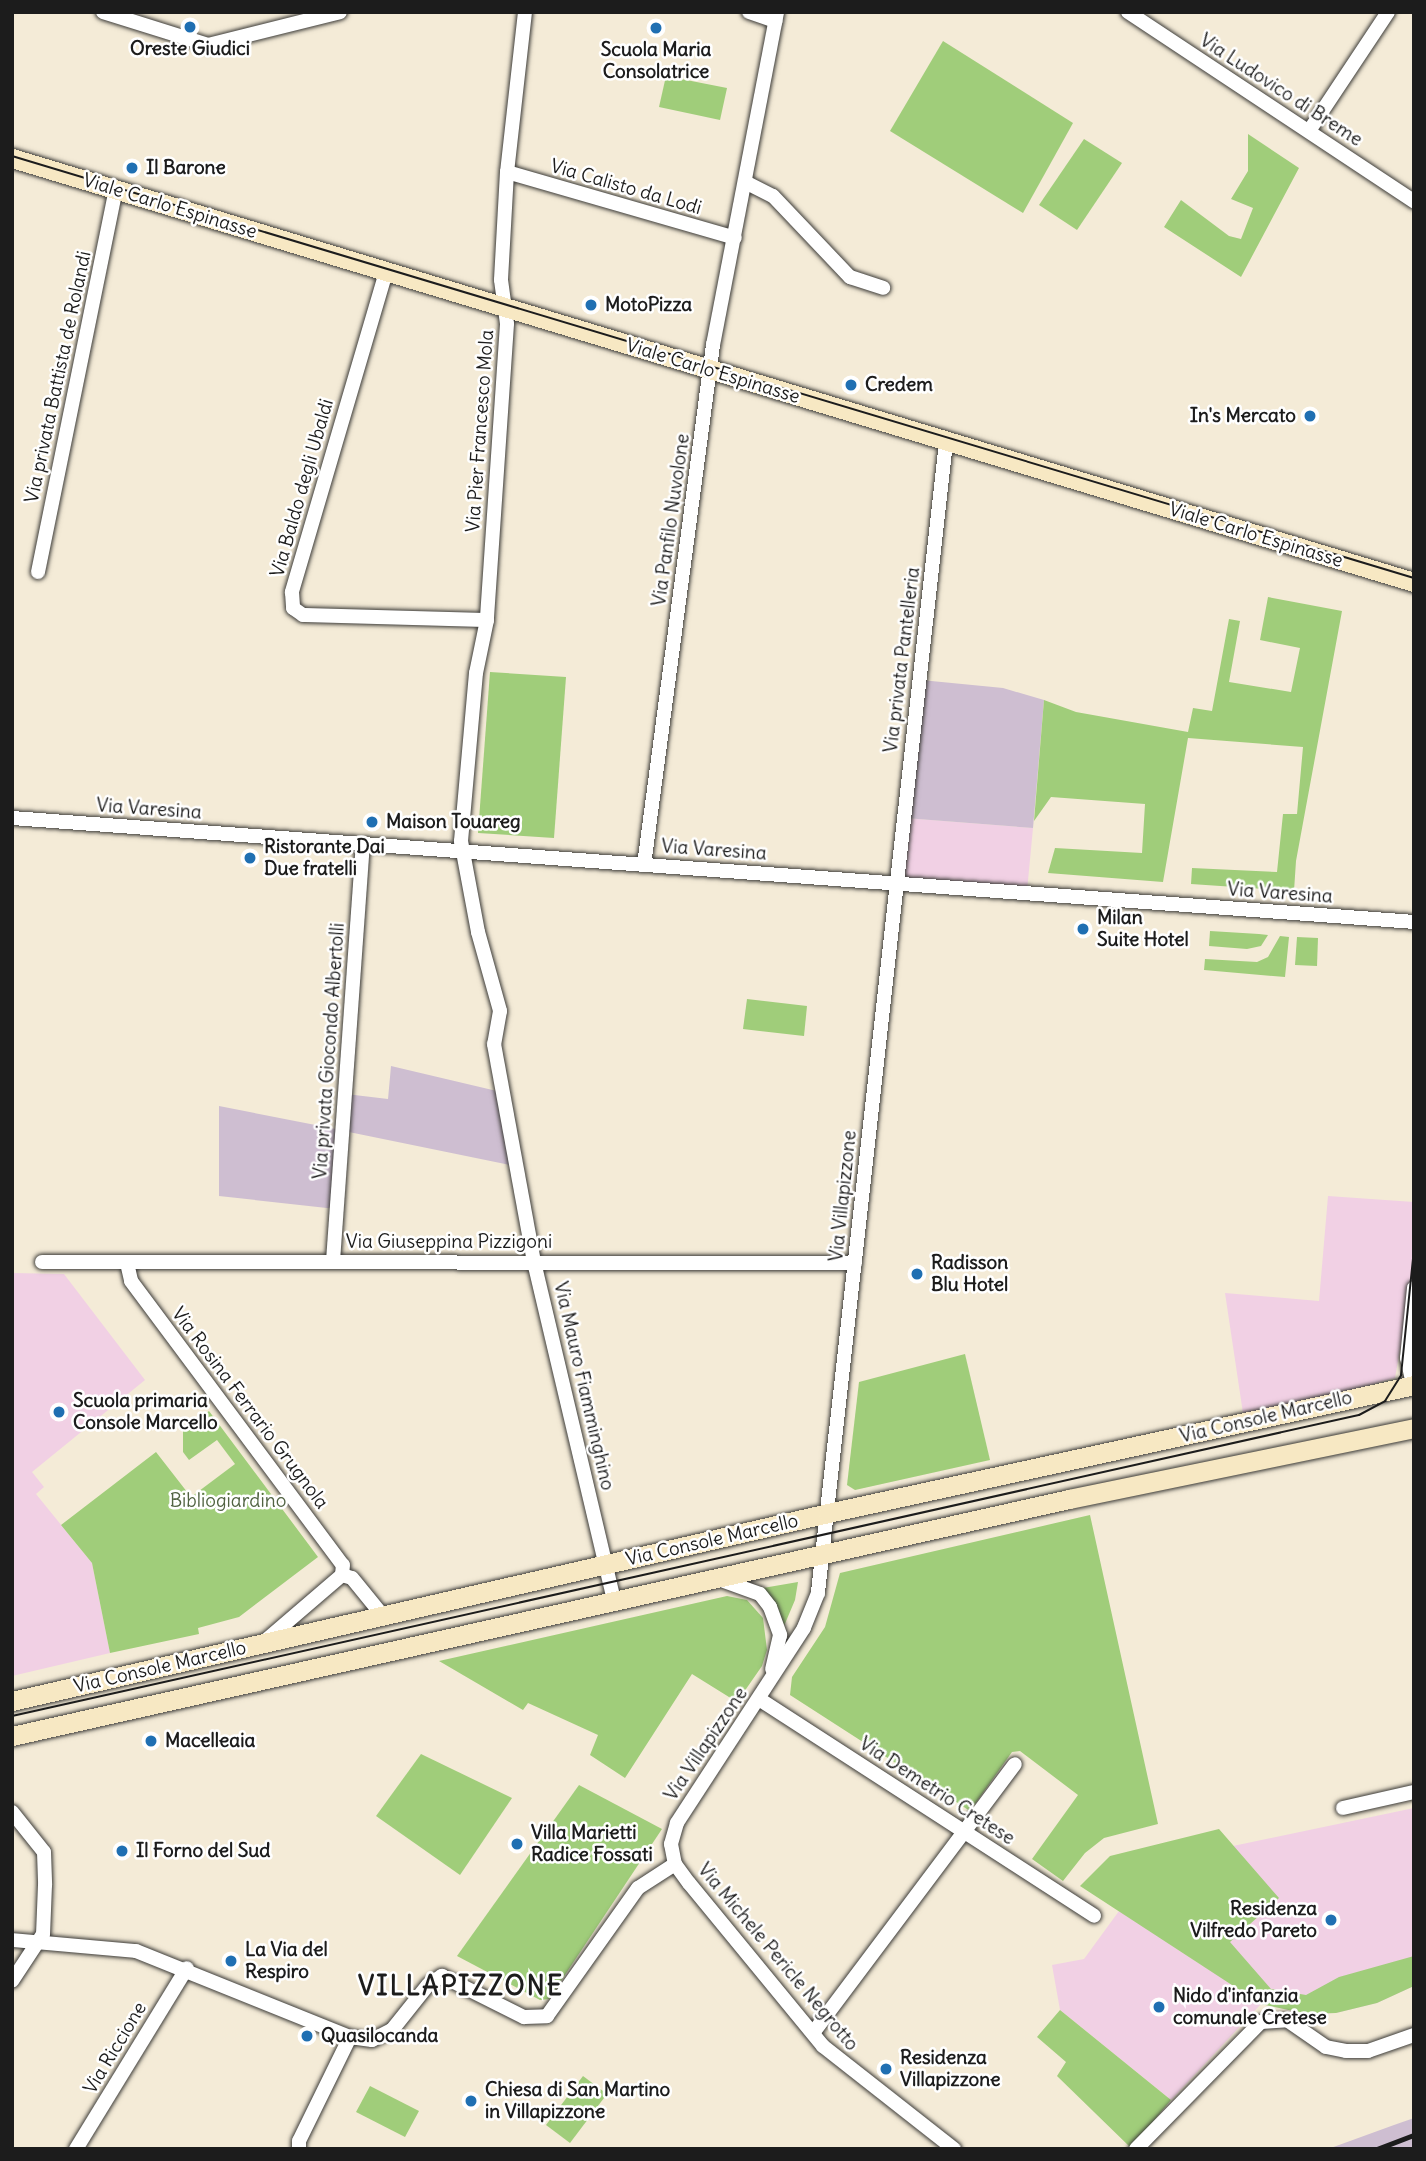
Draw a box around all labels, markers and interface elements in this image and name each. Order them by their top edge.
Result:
marker: Oreste Giudici [182,19,198,35]
marker: Scuola Maria Consolatrice [648,20,664,36]
street label: Via Ludovico di Breme [1195,29,1367,151]
place label: Oreste Giudici [130,38,250,60]
place label: Scuola Maria Consolatrice [601,39,711,83]
street label: Via Calisto da Lodi [548,155,704,219]
place label: Il Barone [146,157,226,179]
marker: Il Barone [124,160,140,176]
street label: Viale Carlo Espinasse [80,169,260,243]
street label: Via privata Battista de Rolandi [20,249,96,505]
place label: MotoPizza [605,294,692,316]
marker: MotoPizza [583,297,599,313]
street label: Via Pier Francesco Mola [462,329,498,533]
street label: Viale Carlo Espinasse [623,334,803,408]
place label: Credem [865,374,933,396]
marker: Credem [843,377,859,393]
street label: Via Baldo degli Ubaldi [266,396,338,580]
place label: In's Mercato [1190,405,1296,427]
marker: In's Mercato [1302,408,1318,424]
street label: Via Panfilo Nuvolone [648,432,694,608]
street label: Viale Carlo Espinasse [1166,498,1346,572]
street label: Via privata Pantelleria [879,566,925,754]
street label: Via Varesina [96,794,202,824]
place label: Maison Touareg [386,811,521,833]
marker: Maison Touareg [364,814,380,830]
street label: Via Varesina [661,835,767,865]
place label: Ristorante Dai Due fratelli [264,836,385,880]
marker: Ristorante Dai Due fratelli [242,850,258,866]
street label: Via Varesina [1227,878,1333,908]
place label: Milan Suite Hotel [1097,907,1189,951]
marker: Milan Suite Hotel [1075,921,1091,937]
street label: Via privata Giocondo Albertolli [309,922,349,1180]
street label: Via Villapizzone [825,1129,861,1263]
street label: Via Giuseppina Pizzigoni [346,1231,552,1253]
place label: Radisson Blu Hotel [931,1252,1008,1296]
marker: Radisson Blu Hotel [909,1266,925,1282]
street label: Via Mauro Fiamminghino [549,1279,619,1493]
street label: Via Rosina Ferrario Grugnola [167,1303,333,1513]
street label: Via Console Marcello [1178,1386,1354,1448]
place label: Scuola primaria Console Marcello [73,1390,218,1434]
marker: Scuola primaria Console Marcello [51,1404,67,1420]
park label: Bibliogiardino [170,1490,286,1512]
street label: Via Console Marcello [624,1509,800,1571]
street label: Via Console Marcello [72,1636,248,1698]
street label: Via Villapizzone [660,1683,752,1805]
place label: Macelleaia [165,1730,255,1752]
street label: Via Demetrio Cretese [855,1732,1019,1850]
marker: Macelleaia [143,1733,159,1749]
place label: Villa Marietti Radice Fossati [531,1822,653,1866]
marker: Villa Marietti Radice Fossati [509,1836,525,1852]
place label: Il Forno del Sud [136,1840,270,1862]
marker: Il Forno del Sud [114,1843,130,1859]
street label: Via Michele Pericle Negrotto [693,1858,863,2056]
place label: Residenza Vilfredo Pareto [1190,1898,1317,1942]
marker: Residenza Vilfredo Pareto [1323,1912,1339,1928]
place label: La Via del Respiro [245,1939,328,1983]
marker: La Via del Respiro [223,1953,239,1969]
district label: VILLAPIZZONE [360,1970,562,2002]
place label: Nido d'infanzia comunale Cretese [1173,1985,1327,2029]
street label: Via Riccione [79,1998,151,2098]
marker: Nido d'infanzia comunale Cretese [1151,1999,1167,2015]
place label: Quasilocanda [321,2025,438,2047]
marker: Quasilocanda [299,2028,315,2044]
place label: Residenza Villapizzone [900,2047,1001,2091]
marker: Residenza Villapizzone [878,2061,894,2077]
place label: Chiesa di San Martino in Villapizzone [485,2079,670,2123]
marker: Chiesa di San Martino in Villapizzone [463,2093,479,2109]

